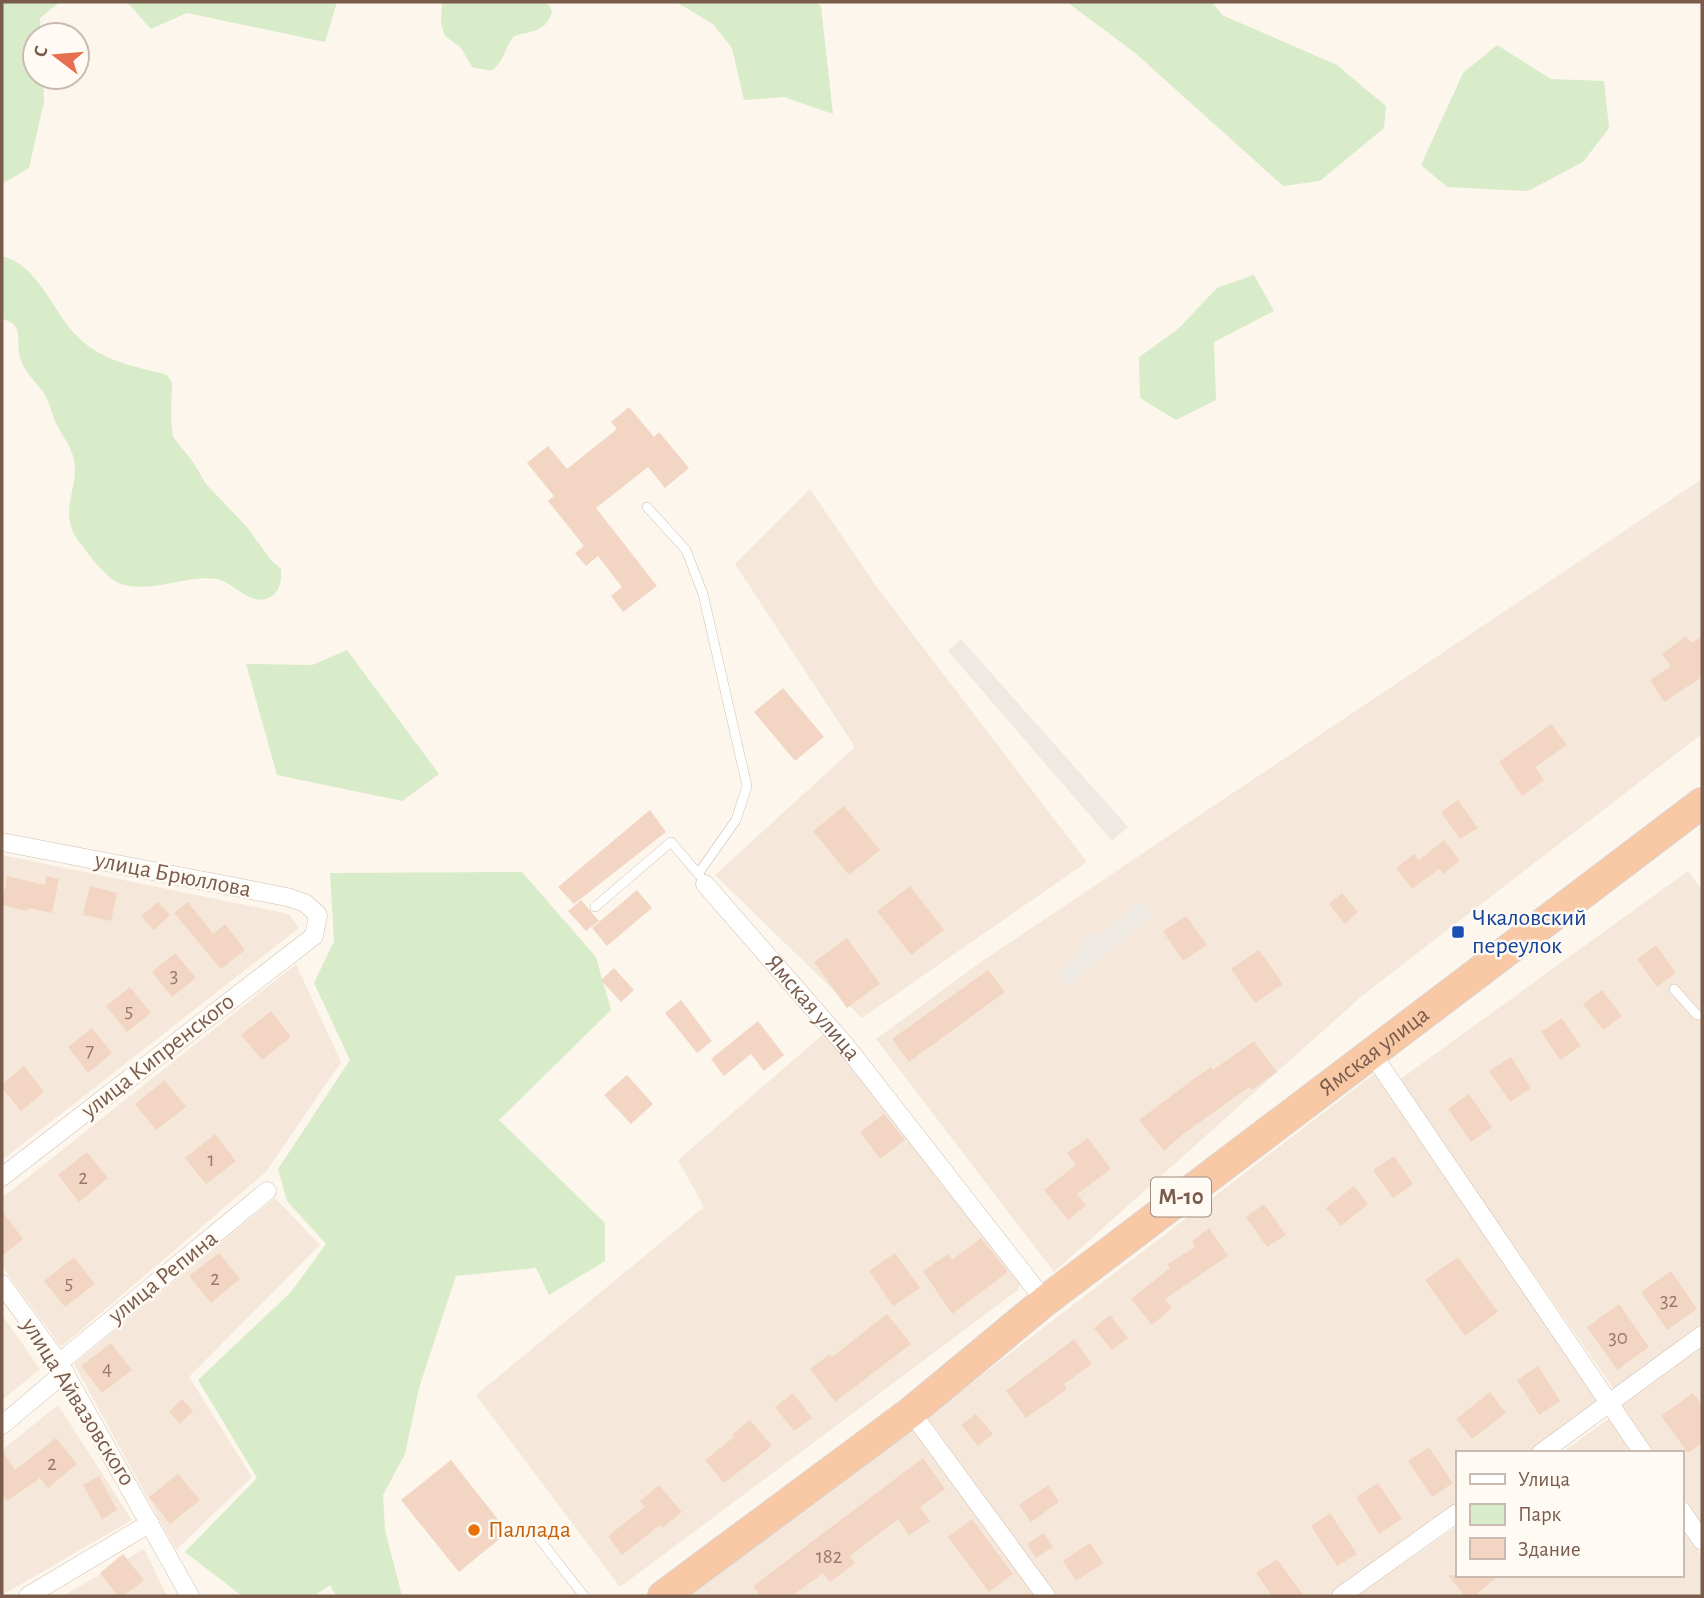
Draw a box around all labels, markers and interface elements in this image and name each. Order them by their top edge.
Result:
north arrow [21,21,91,91]
text: С [31,44,52,59]
street label: улица Брюллова [92,848,253,902]
place label: Чкаловский переулок [1472,906,1587,958]
marker: Чкаловский переулок [1450,924,1466,940]
street label: Ямская улица [761,950,865,1065]
house number: 3 [170,965,178,986]
street label: улица Кипренского [76,989,239,1124]
house number: 5 [125,1000,133,1021]
street label: Ямская улица [1315,1002,1434,1101]
house number: 7 [86,1040,95,1061]
house number: 1 [207,1149,215,1170]
house number: 2 [78,1167,88,1188]
road number: М-10 [1151,1178,1211,1216]
street label: улица Репина [103,1226,222,1329]
house number: 2 [210,1268,220,1289]
house number: 5 [65,1272,73,1293]
house number: 32 [1660,1290,1678,1311]
street label: улица Айвазовского [16,1313,139,1490]
house number: 30 [1608,1327,1628,1348]
house number: 4 [102,1358,112,1379]
legend [1456,1451,1683,1577]
house number: 2 [47,1453,57,1474]
text: Улица [1518,1469,1571,1490]
text: Парк [1518,1504,1562,1525]
place label: Паллада [488,1518,571,1542]
marker: Паллада [466,1522,482,1538]
text: Здание [1518,1539,1581,1560]
house number: 182 [816,1546,842,1567]

